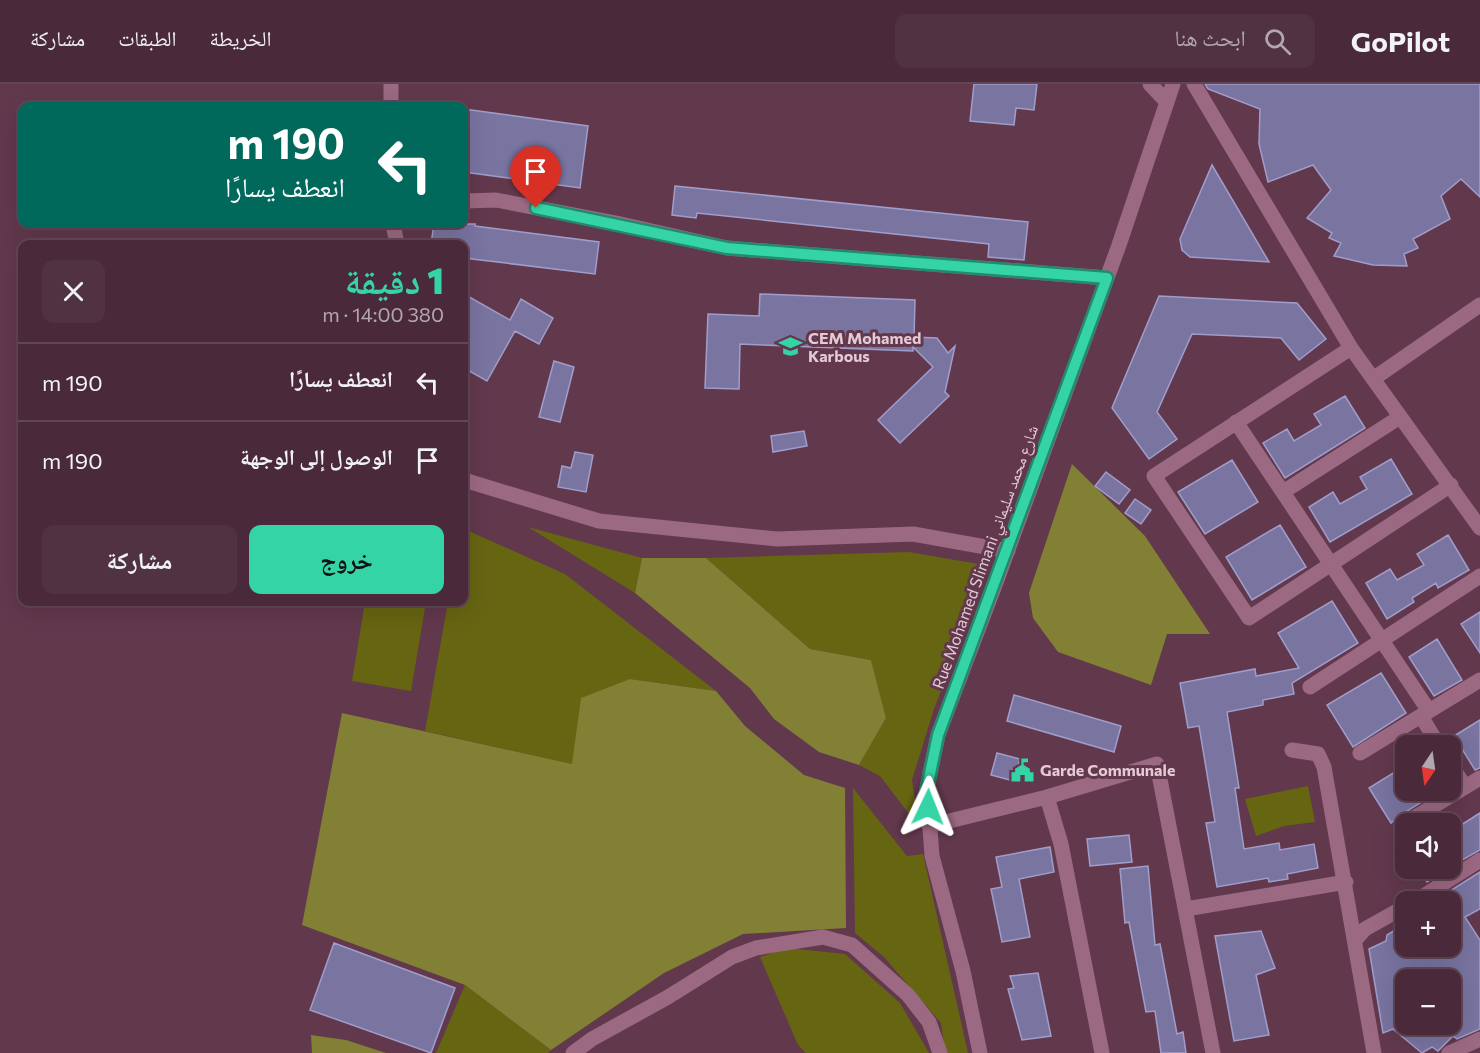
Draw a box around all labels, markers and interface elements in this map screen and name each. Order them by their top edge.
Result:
search box [895,14,1315,68]
text: ابحث هنا [1175,24,1246,51]
text: GoPilot [1351,24,1450,58]
text: مشاركة [30,25,85,50]
text: الطبقات [118,25,177,50]
text: الخريطة [210,25,271,50]
icon: search [1261,25,1294,58]
text: 190 m [227,116,345,168]
icon: left [366,126,444,204]
pin [510,146,561,208]
icon: arrive [519,155,552,188]
text: انعطف يسارًا [225,170,345,203]
text: 1 دقيقة [345,257,444,301]
button: close [42,260,105,323]
text: 380 m · 14:00 [322,302,444,326]
place label: CEM Mohamed Karbous [808,328,921,365]
school or university icon: CEM Mohamed Karbous [777,334,803,360]
text: انعطف يسارًا [289,365,393,392]
icon: left [411,366,444,399]
text: 190 m [42,369,103,396]
street label: Rue Mohamed Slimani شارع محمد سليماني [928,422,1045,693]
text: الوصول إلى الوجهة [240,443,393,470]
icon: arrive [411,444,444,477]
text: 190 m [42,447,103,474]
button: مشاركة [42,525,237,594]
button: خروج [249,525,444,594]
north arrow [1395,735,1461,801]
map controls [1395,735,1461,1035]
public building icon: Garde Communale [1009,757,1035,783]
place label: Garde Communale [1040,760,1175,779]
position arrow [896,775,960,839]
button: sound [1395,813,1461,879]
button: + [1395,891,1461,957]
button: − [1395,969,1461,1035]

